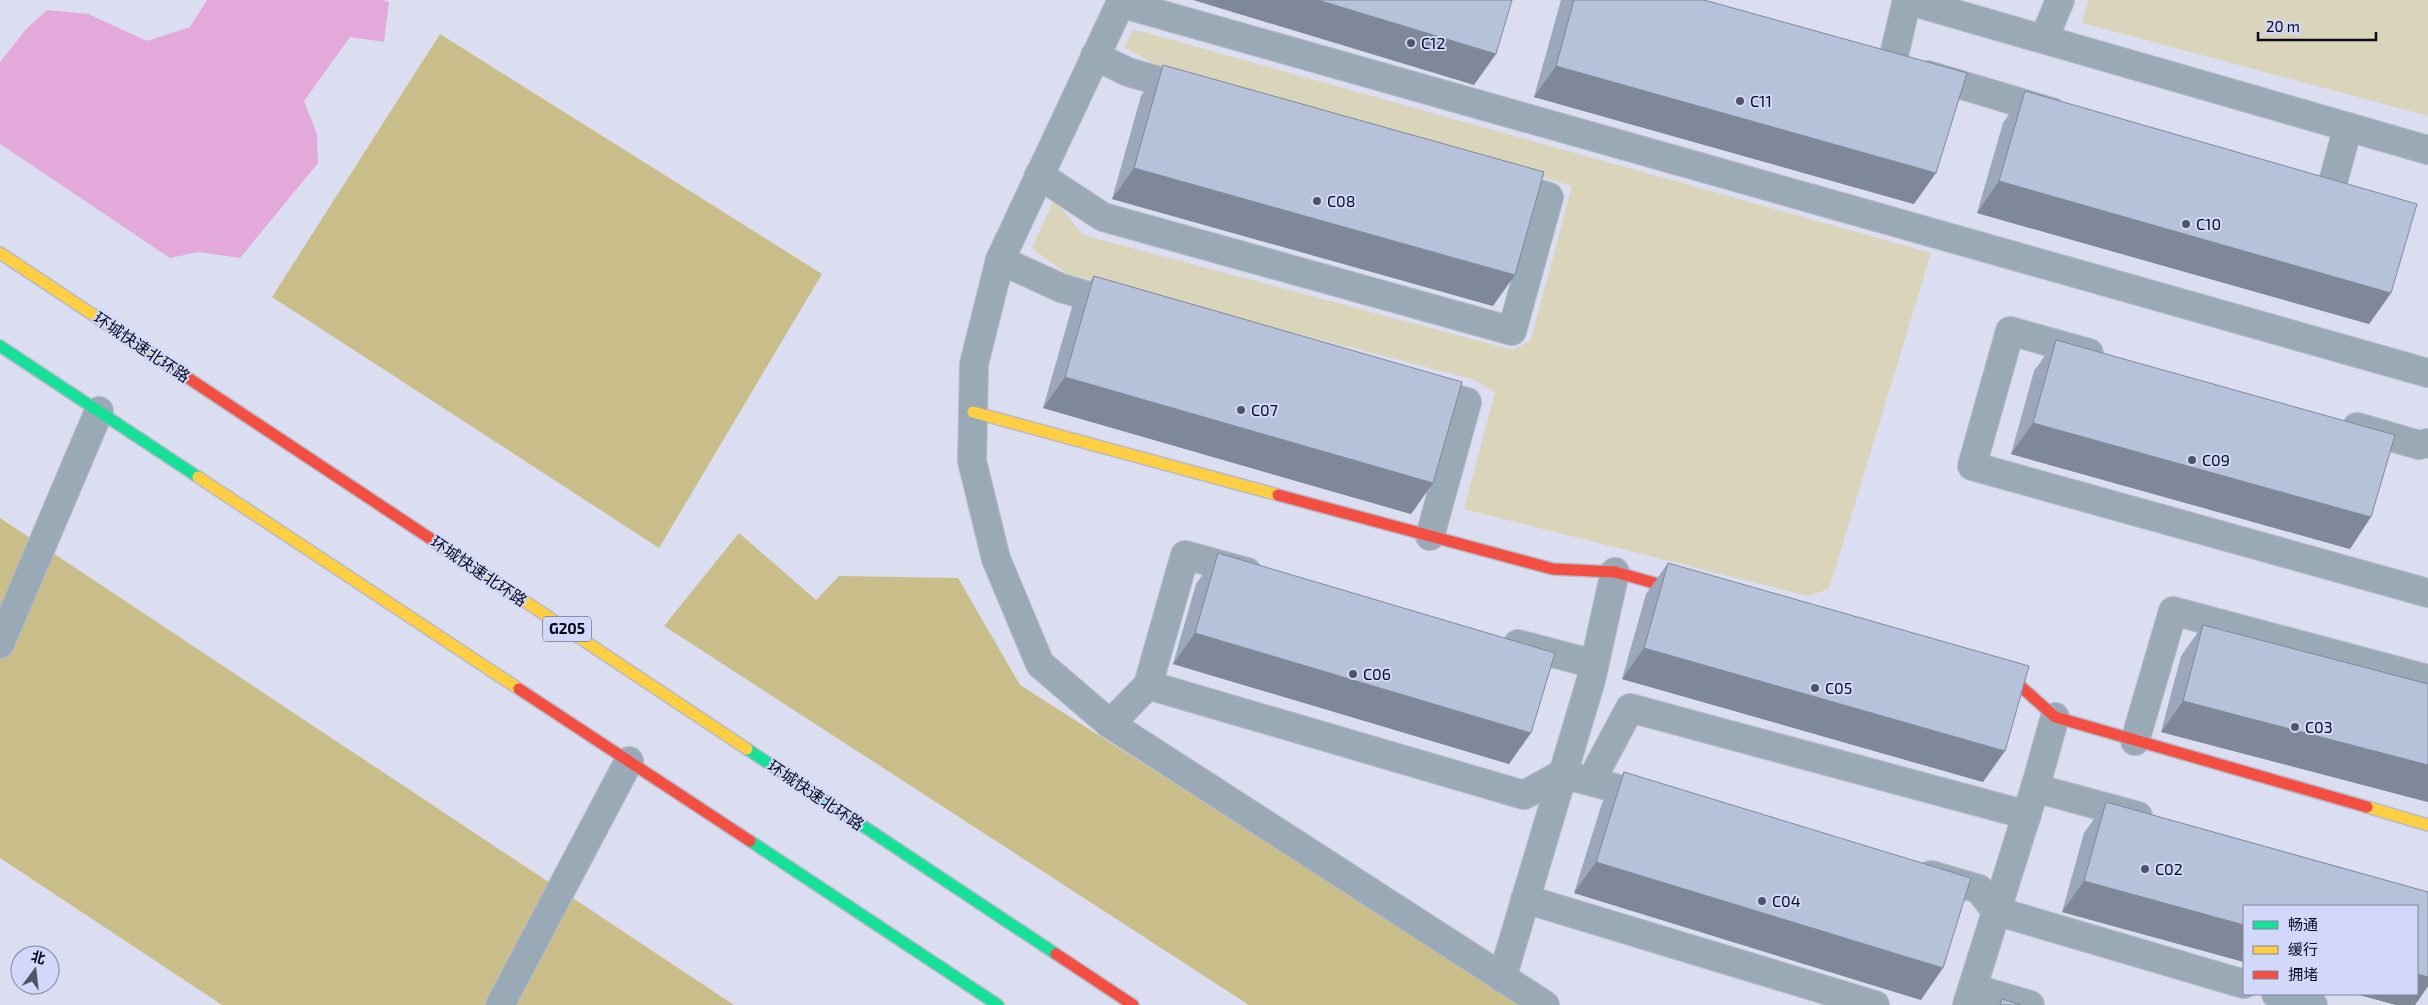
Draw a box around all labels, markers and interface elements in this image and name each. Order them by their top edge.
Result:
scale bar [2258,10,2376,42]
text: 20 m [2266,17,2300,35]
place label: C12 [1421,33,1445,52]
marker: C12 [1405,37,1417,49]
place label: C11 [1750,91,1772,110]
marker: C11 [1734,95,1746,107]
place label: C08 [1327,191,1355,210]
marker: C08 [1311,195,1323,207]
place label: C10 [2196,214,2221,233]
marker: C10 [2180,218,2192,230]
street label: 环城快速北环路 [91,307,194,386]
place label: C07 [1251,400,1278,419]
marker: C07 [1235,404,1247,416]
place label: C09 [2202,450,2230,469]
marker: C09 [2186,454,2198,466]
street label: 环城快速北环路 [428,531,531,610]
road number: G205 [543,616,591,642]
place label: C06 [1363,664,1391,683]
marker: C06 [1347,668,1359,680]
place label: C05 [1825,678,1852,697]
marker: C05 [1809,682,1821,694]
place label: C03 [2305,717,2333,736]
marker: C03 [2289,721,2301,733]
street label: 环城快速北环路 [765,755,868,834]
place label: C02 [2155,859,2183,878]
marker: C02 [2139,863,2151,875]
place label: C04 [1772,891,1801,910]
marker: C04 [1756,895,1768,907]
legend [2243,905,2418,995]
text: 畅通 [2288,915,2318,933]
text: 缓行 [2288,940,2318,958]
north arrow [10,945,60,995]
text: 北 [30,947,47,967]
text: 拥堵 [2288,965,2318,983]

